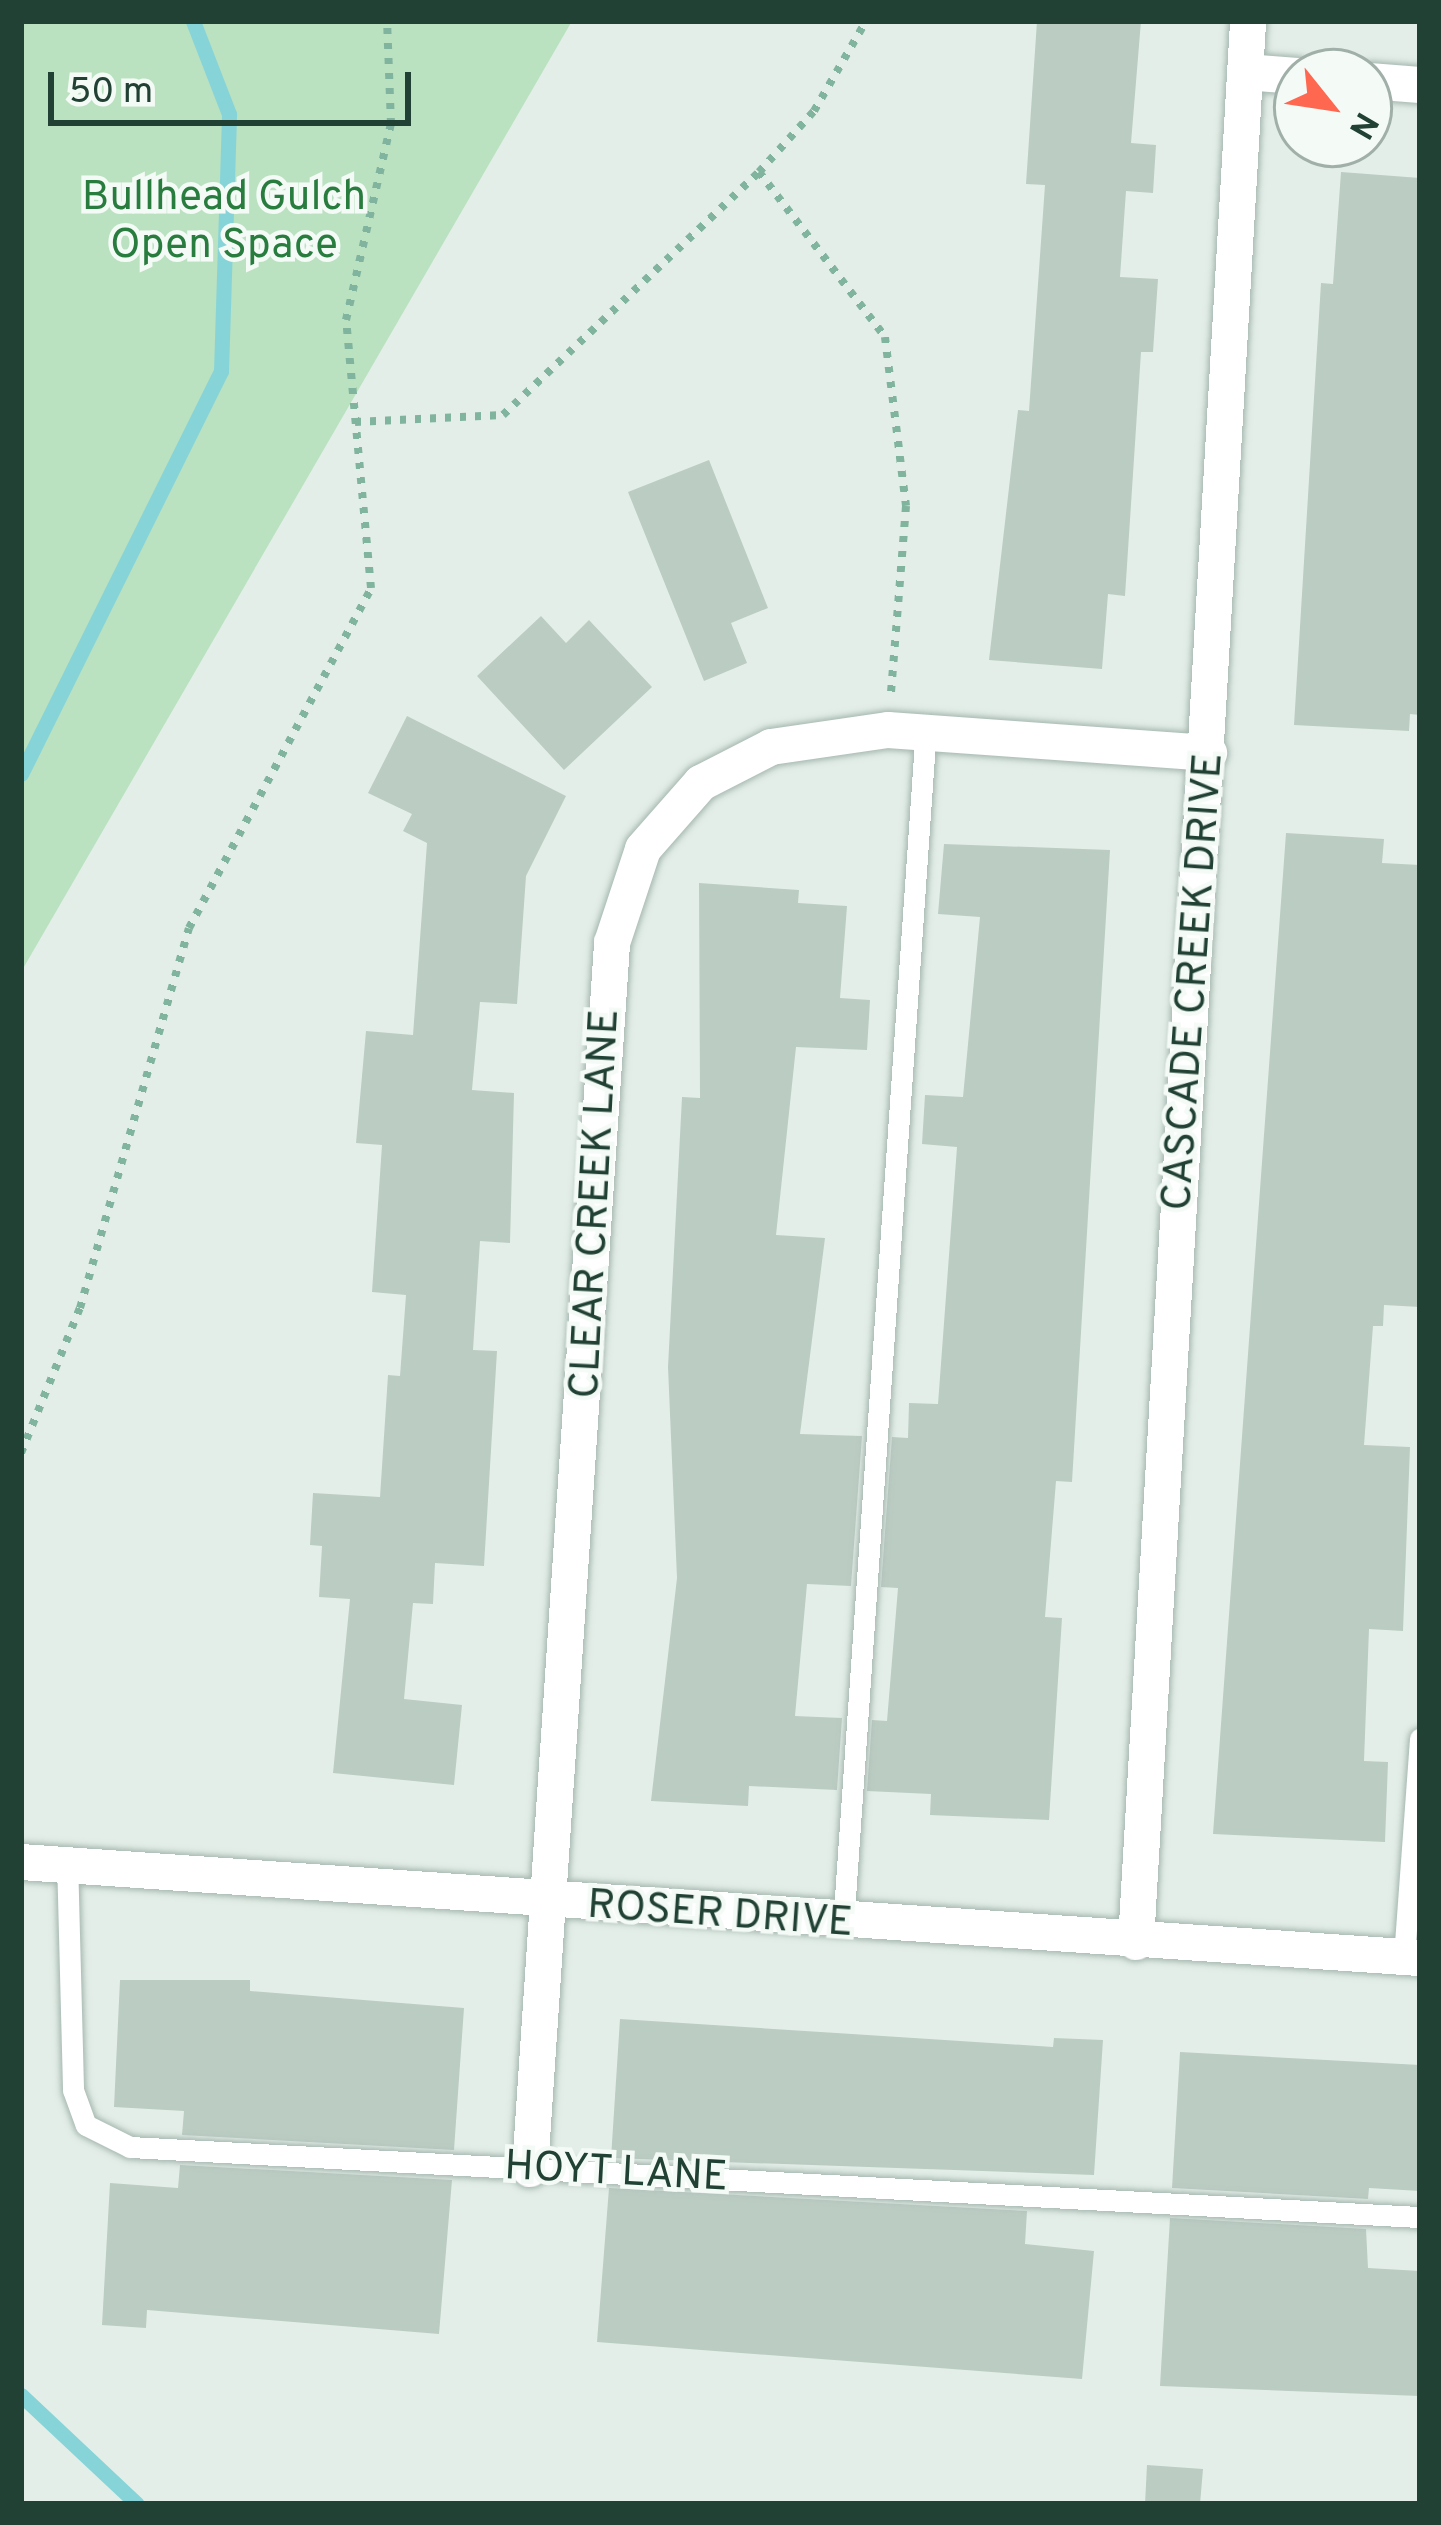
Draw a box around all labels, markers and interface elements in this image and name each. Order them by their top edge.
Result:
scale bar [54,48,417,122]
north arrow [1273,48,1393,168]
text: 50 m [69,70,153,116]
text: N [1337,104,1386,145]
park label: Bullhead Gulch Open Space [82,174,366,272]
street label: CASCADE CREEK DRIVE [1154,752,1236,1212]
street label: CLEAR CREEK LANE [562,1008,632,1400]
street label: ROSER DRIVE [585,1882,855,1950]
street label: HOYT LANE [502,2143,730,2205]

